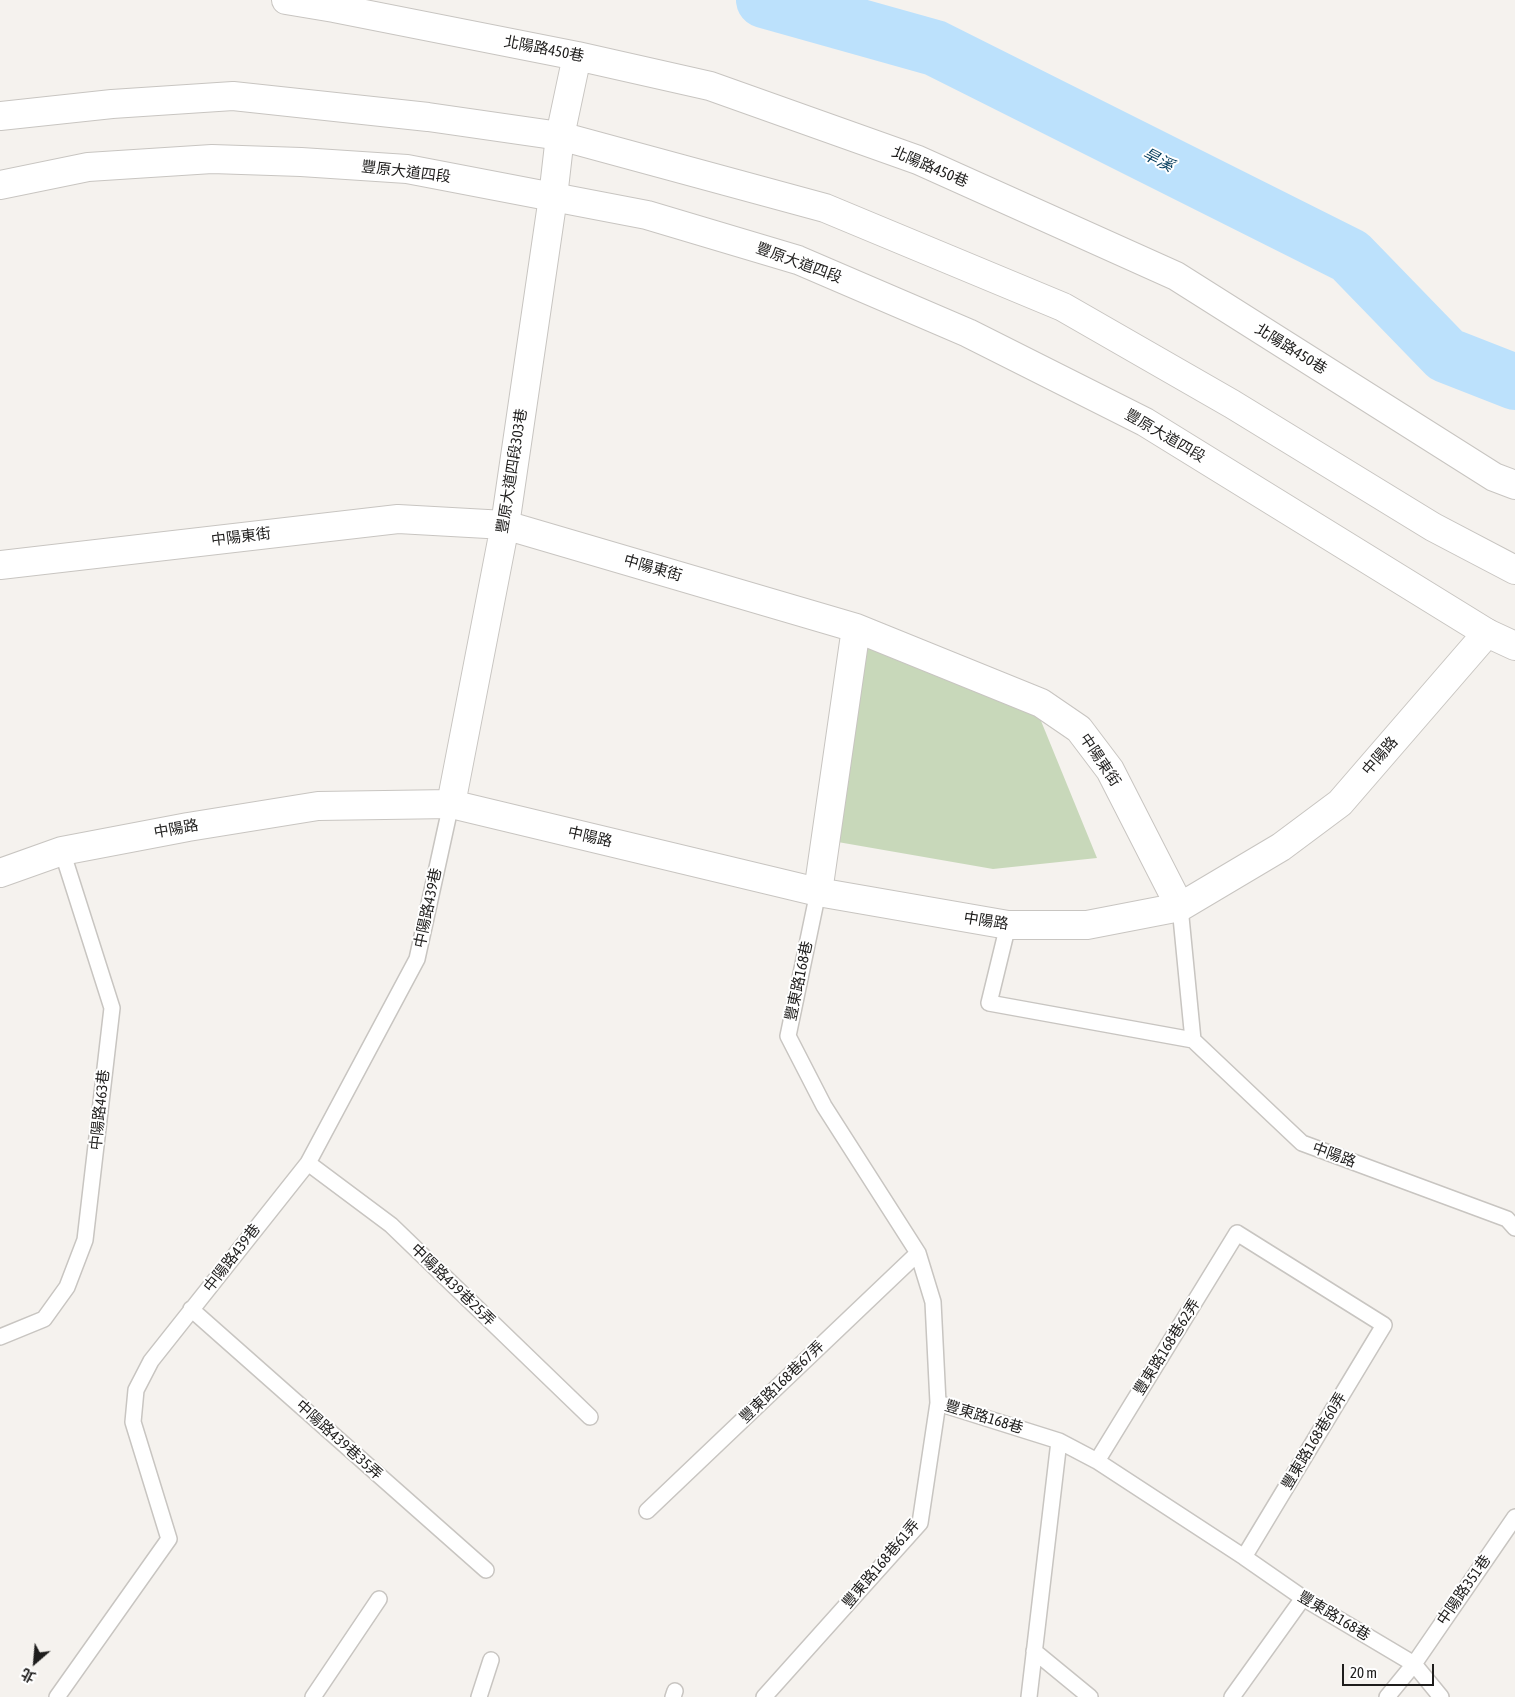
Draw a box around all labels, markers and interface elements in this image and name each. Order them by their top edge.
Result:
street label: 北陽路450巷 [502,32,586,66]
street label: 北陽路450巷 [889,143,971,191]
water label: 旱溪 [1139,144,1177,176]
street label: 豐原大道四段 [360,158,452,186]
street label: 豐原大道四段 [754,239,844,287]
street label: 北陽路450巷 [1252,320,1330,378]
street label: 豐原大道四段 [1122,406,1208,466]
street label: 豐原大道四段303巷 [493,407,531,535]
street label: 中陽東街 [210,524,272,550]
street label: 中陽東街 [622,551,684,585]
street label: 中陽東街 [1076,730,1124,790]
street label: 中陽路 [1358,733,1402,779]
street label: 中陽路 [152,816,200,842]
street label: 中陽路 [566,823,614,851]
street label: 中陽路439巷 [411,866,445,950]
street label: 中陽路 [962,909,1010,933]
street label: 豐東路168巷 [782,939,816,1023]
street label: 中陽路463巷 [87,1069,113,1151]
street label: 中陽路 [1310,1139,1358,1171]
street label: 中陽路439巷 [200,1220,264,1296]
street label: 中陽路439巷25弄 [407,1240,499,1330]
street label: 豐東路168巷62弄 [1130,1295,1204,1399]
street label: 豐東路168巷67弄 [736,1337,828,1427]
street label: 豐東路168巷60弄 [1278,1389,1350,1493]
street label: 中陽路439巷35弄 [292,1396,386,1484]
street label: 豐東路168巷 [943,1397,1025,1437]
street label: 豐東路168巷61弄 [839,1516,923,1612]
street label: 中陽路351巷 [1433,1552,1495,1628]
street label: 豐東路168巷 [1295,1587,1373,1645]
north arrow [10,1637,60,1687]
scale bar [1345,1654,1438,1686]
text: 20 m [1350,1664,1377,1681]
text: 北 [18,1665,38,1686]

